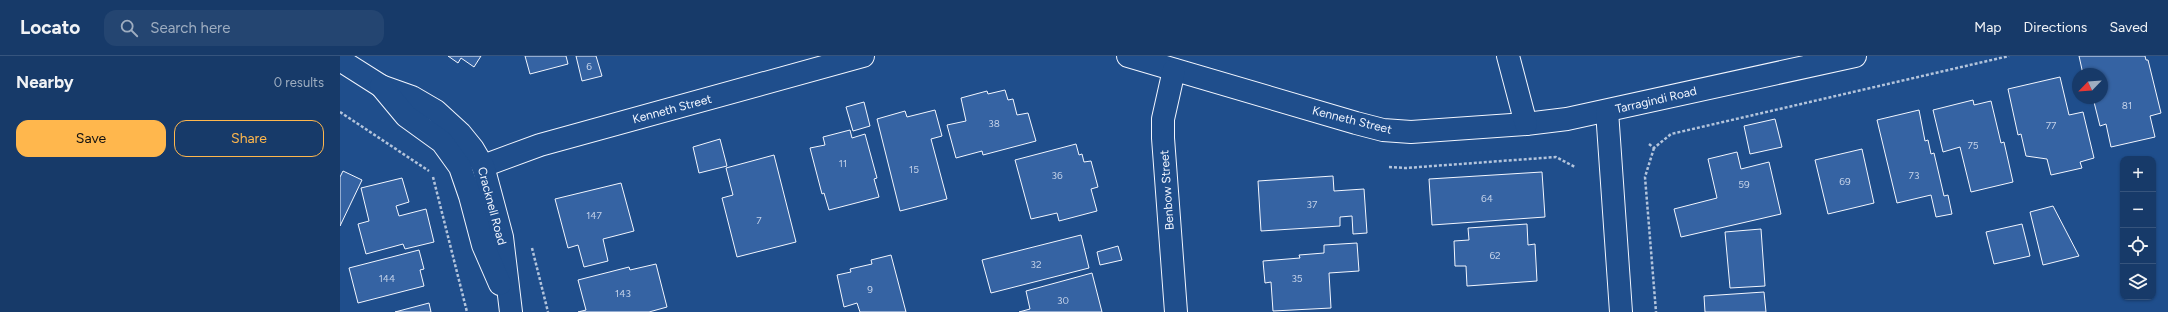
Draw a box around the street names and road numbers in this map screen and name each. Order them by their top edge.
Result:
street label: Tarragindi Road [1614,84,1698,116]
street label: Kenneth Street [631,92,714,126]
street label: Kenneth Street [1311,103,1394,137]
street label: Benbow Street [1157,149,1177,231]
street label: Cracknell Road [475,165,509,247]

